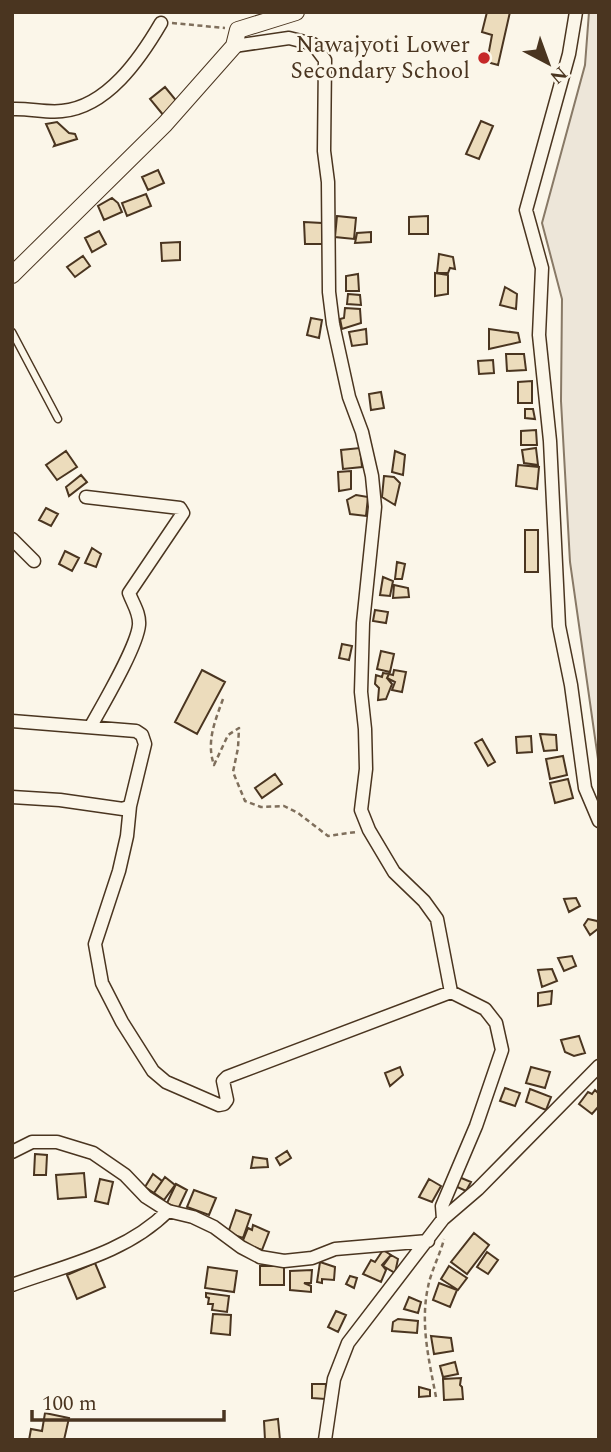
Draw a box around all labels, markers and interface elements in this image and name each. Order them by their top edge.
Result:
place label: Nawajyoti Lower Secondary School [291,28,470,89]
north arrow [513,28,583,98]
marker: Nawajyoti Lower Secondary School [476,50,492,66]
text: N [543,59,574,91]
scale bar [32,1378,224,1422]
text: 100 m [42,1388,97,1420]

